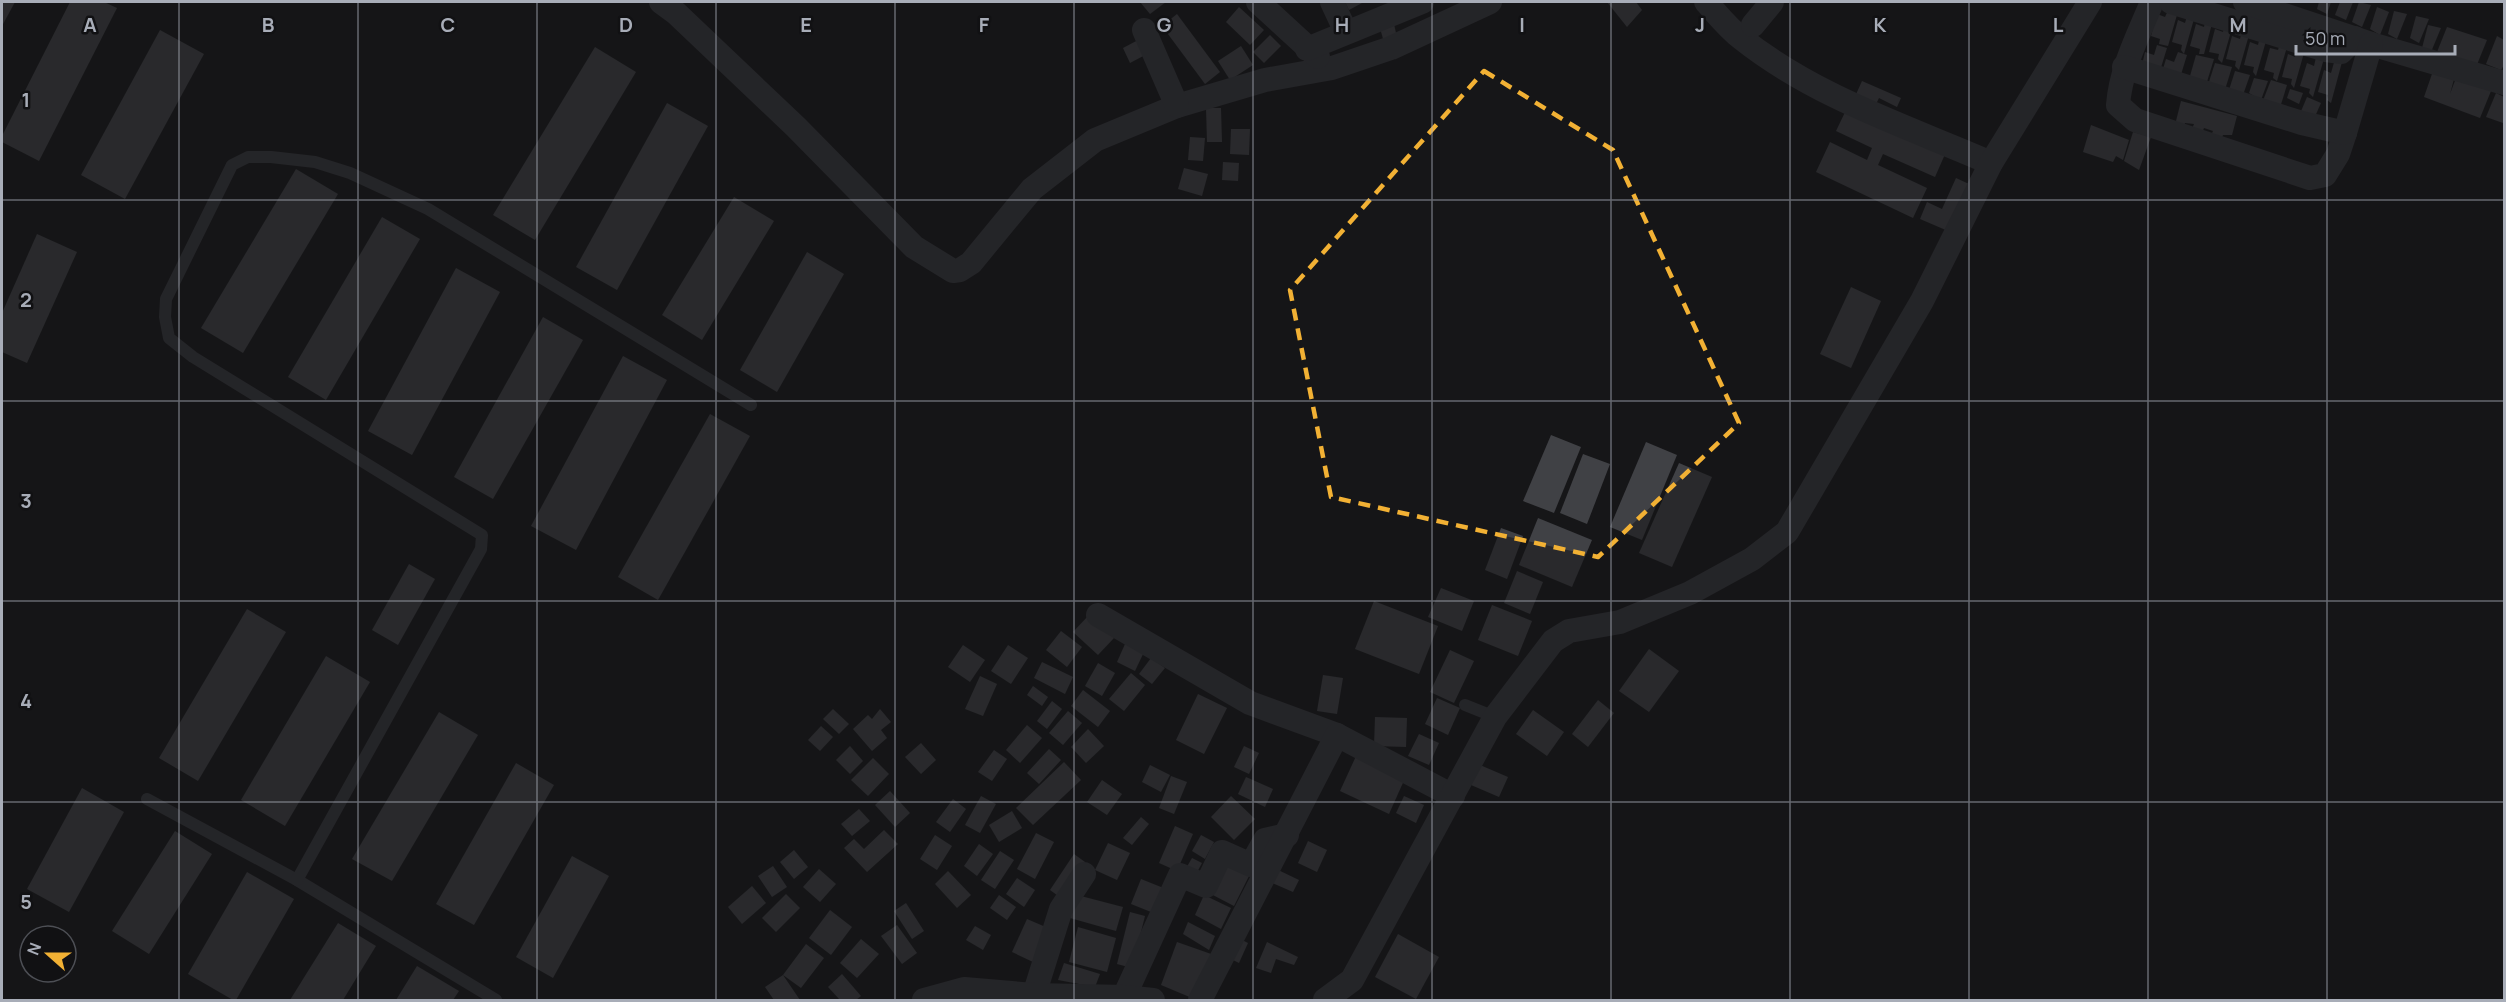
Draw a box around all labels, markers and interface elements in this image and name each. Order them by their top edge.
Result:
text: A [83,11,97,38]
text: B [262,11,275,38]
text: C [441,11,455,38]
text: D [619,11,633,38]
text: E [800,11,812,38]
text: F [979,11,990,38]
text: G [1157,11,1172,38]
text: H [1335,11,1349,38]
text: I [1519,11,1525,38]
text: J [1695,11,1705,38]
text: K [1874,11,1887,38]
text: L [2053,11,2064,38]
text: M [2229,11,2247,38]
scale bar [2296,18,2455,56]
text: 50 m [2305,26,2345,50]
text: 1 [22,86,30,113]
text: 2 [20,286,32,313]
text: 3 [20,487,32,514]
text: 4 [20,687,32,714]
text: 5 [20,888,32,915]
north arrow [18,924,78,984]
text: N [22,939,46,958]

